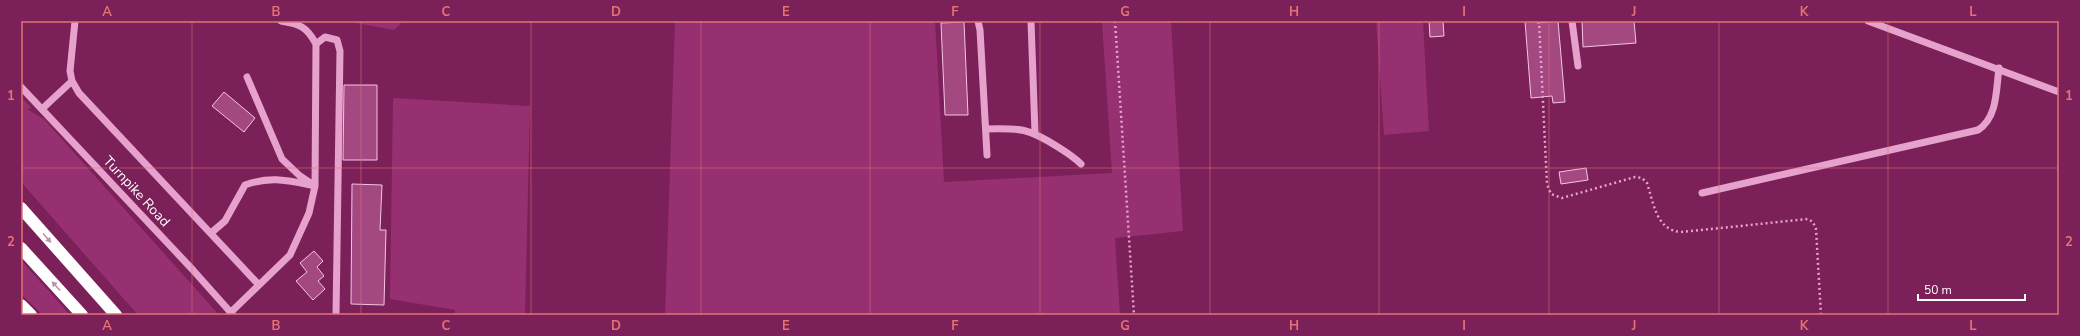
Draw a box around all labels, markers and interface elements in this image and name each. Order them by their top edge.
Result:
text: A [102,3,112,21]
text: B [272,3,281,21]
text: C [442,3,451,21]
text: D [611,3,621,21]
text: E [782,3,790,21]
text: F [951,3,959,21]
text: G [1120,3,1130,21]
text: H [1289,3,1299,21]
text: I [1462,3,1466,21]
text: J [1631,3,1636,21]
text: K [1800,3,1809,21]
text: L [1969,3,1977,21]
text: 1 [7,87,15,105]
text: 1 [2065,87,2073,105]
street label: Turnpike Road [99,152,174,231]
one-way arrow [42,232,51,243]
text: 2 [7,233,15,251]
text: 2 [2065,233,2073,251]
scale bar [1918,276,2025,302]
one-way arrow [51,281,61,291]
text: 50 m [1924,282,1952,298]
text: A [102,317,112,335]
text: B [272,317,281,335]
text: C [442,317,451,335]
text: D [611,317,621,335]
text: E [782,317,790,335]
text: F [951,317,959,335]
text: G [1120,317,1130,335]
text: H [1289,317,1299,335]
text: I [1462,317,1466,335]
text: J [1631,317,1636,335]
text: K [1800,317,1809,335]
text: L [1969,317,1977,335]

